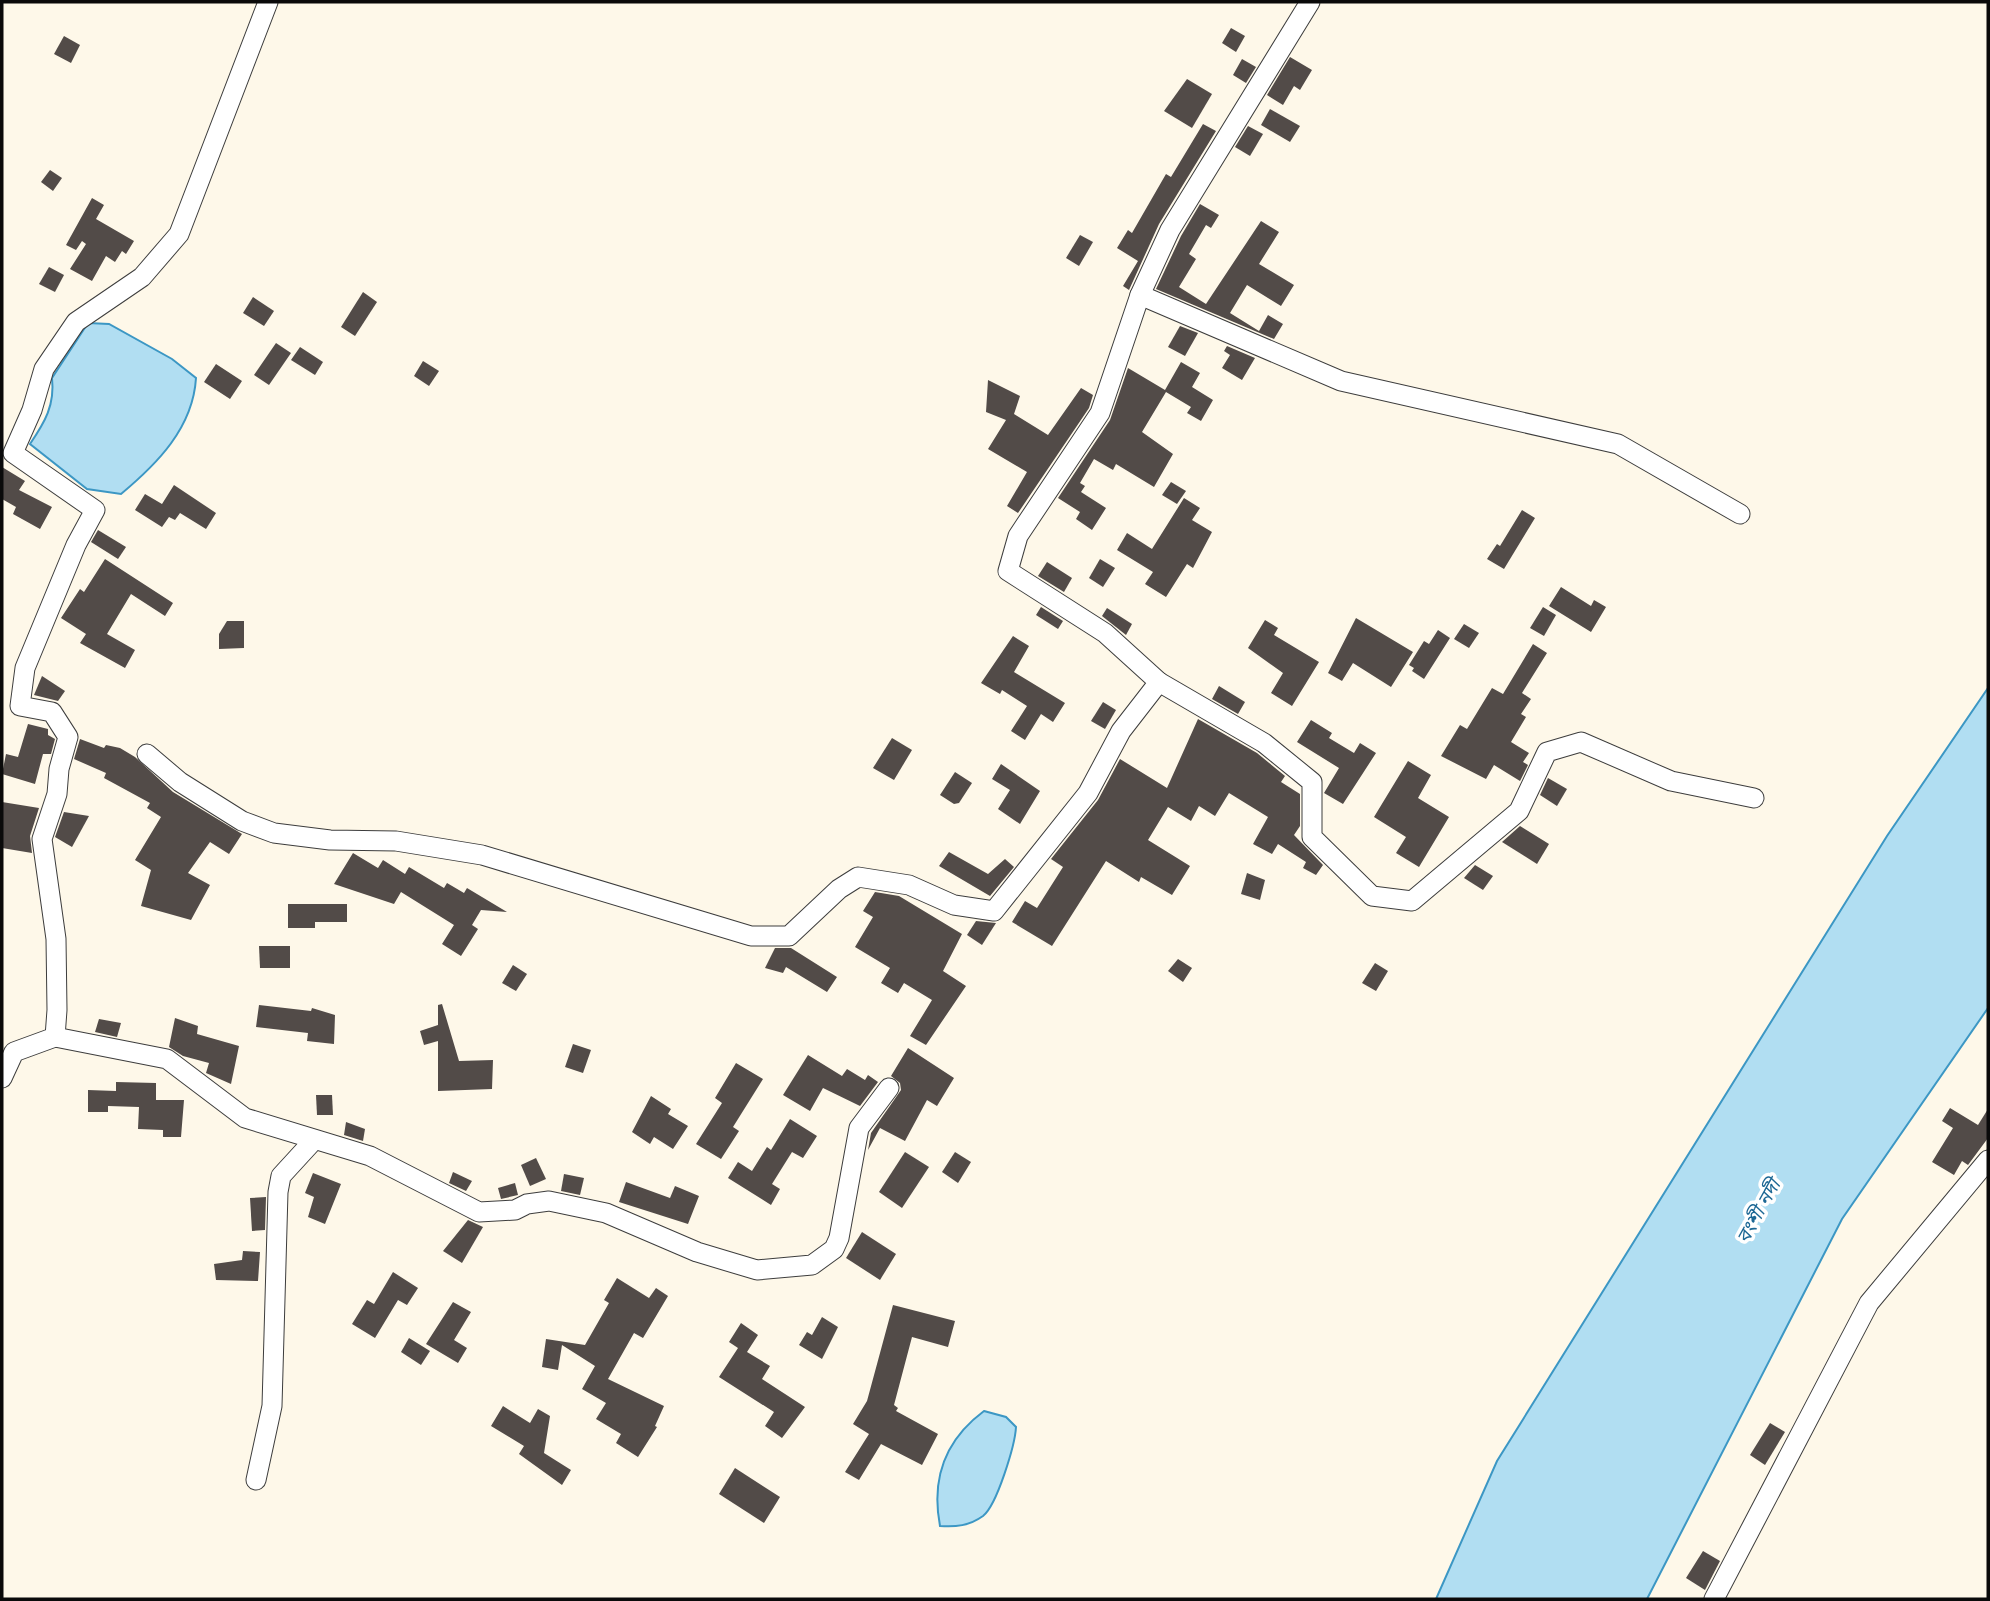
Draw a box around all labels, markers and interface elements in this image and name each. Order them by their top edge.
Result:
water label: বংশী নদী [1730,1171,1788,1248]

